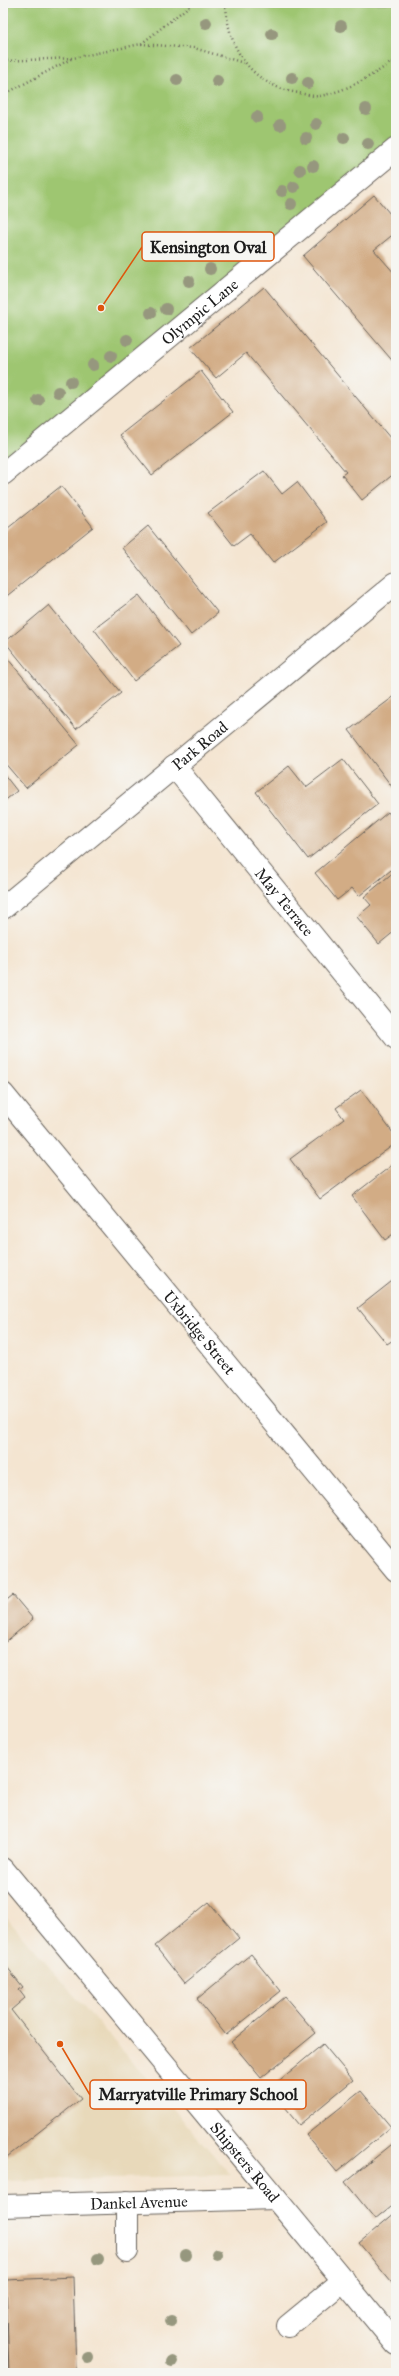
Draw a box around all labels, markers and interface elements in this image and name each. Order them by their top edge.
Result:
callout: Kensington Oval [142,232,274,261]
text: Kensington Oval [150,237,267,258]
street label: Olympic Lane [157,274,242,349]
street label: Park Road [168,717,231,774]
street label: May Terrace [251,864,318,940]
street label: Uxbridge Street [160,1287,240,1378]
callout: Marryatville Primary School [90,2080,306,2109]
text: Marryatville Primary School [98,2084,298,2105]
street label: Shipsters Road [207,2118,284,2206]
street label: Dankel Avenue [90,2191,188,2213]

